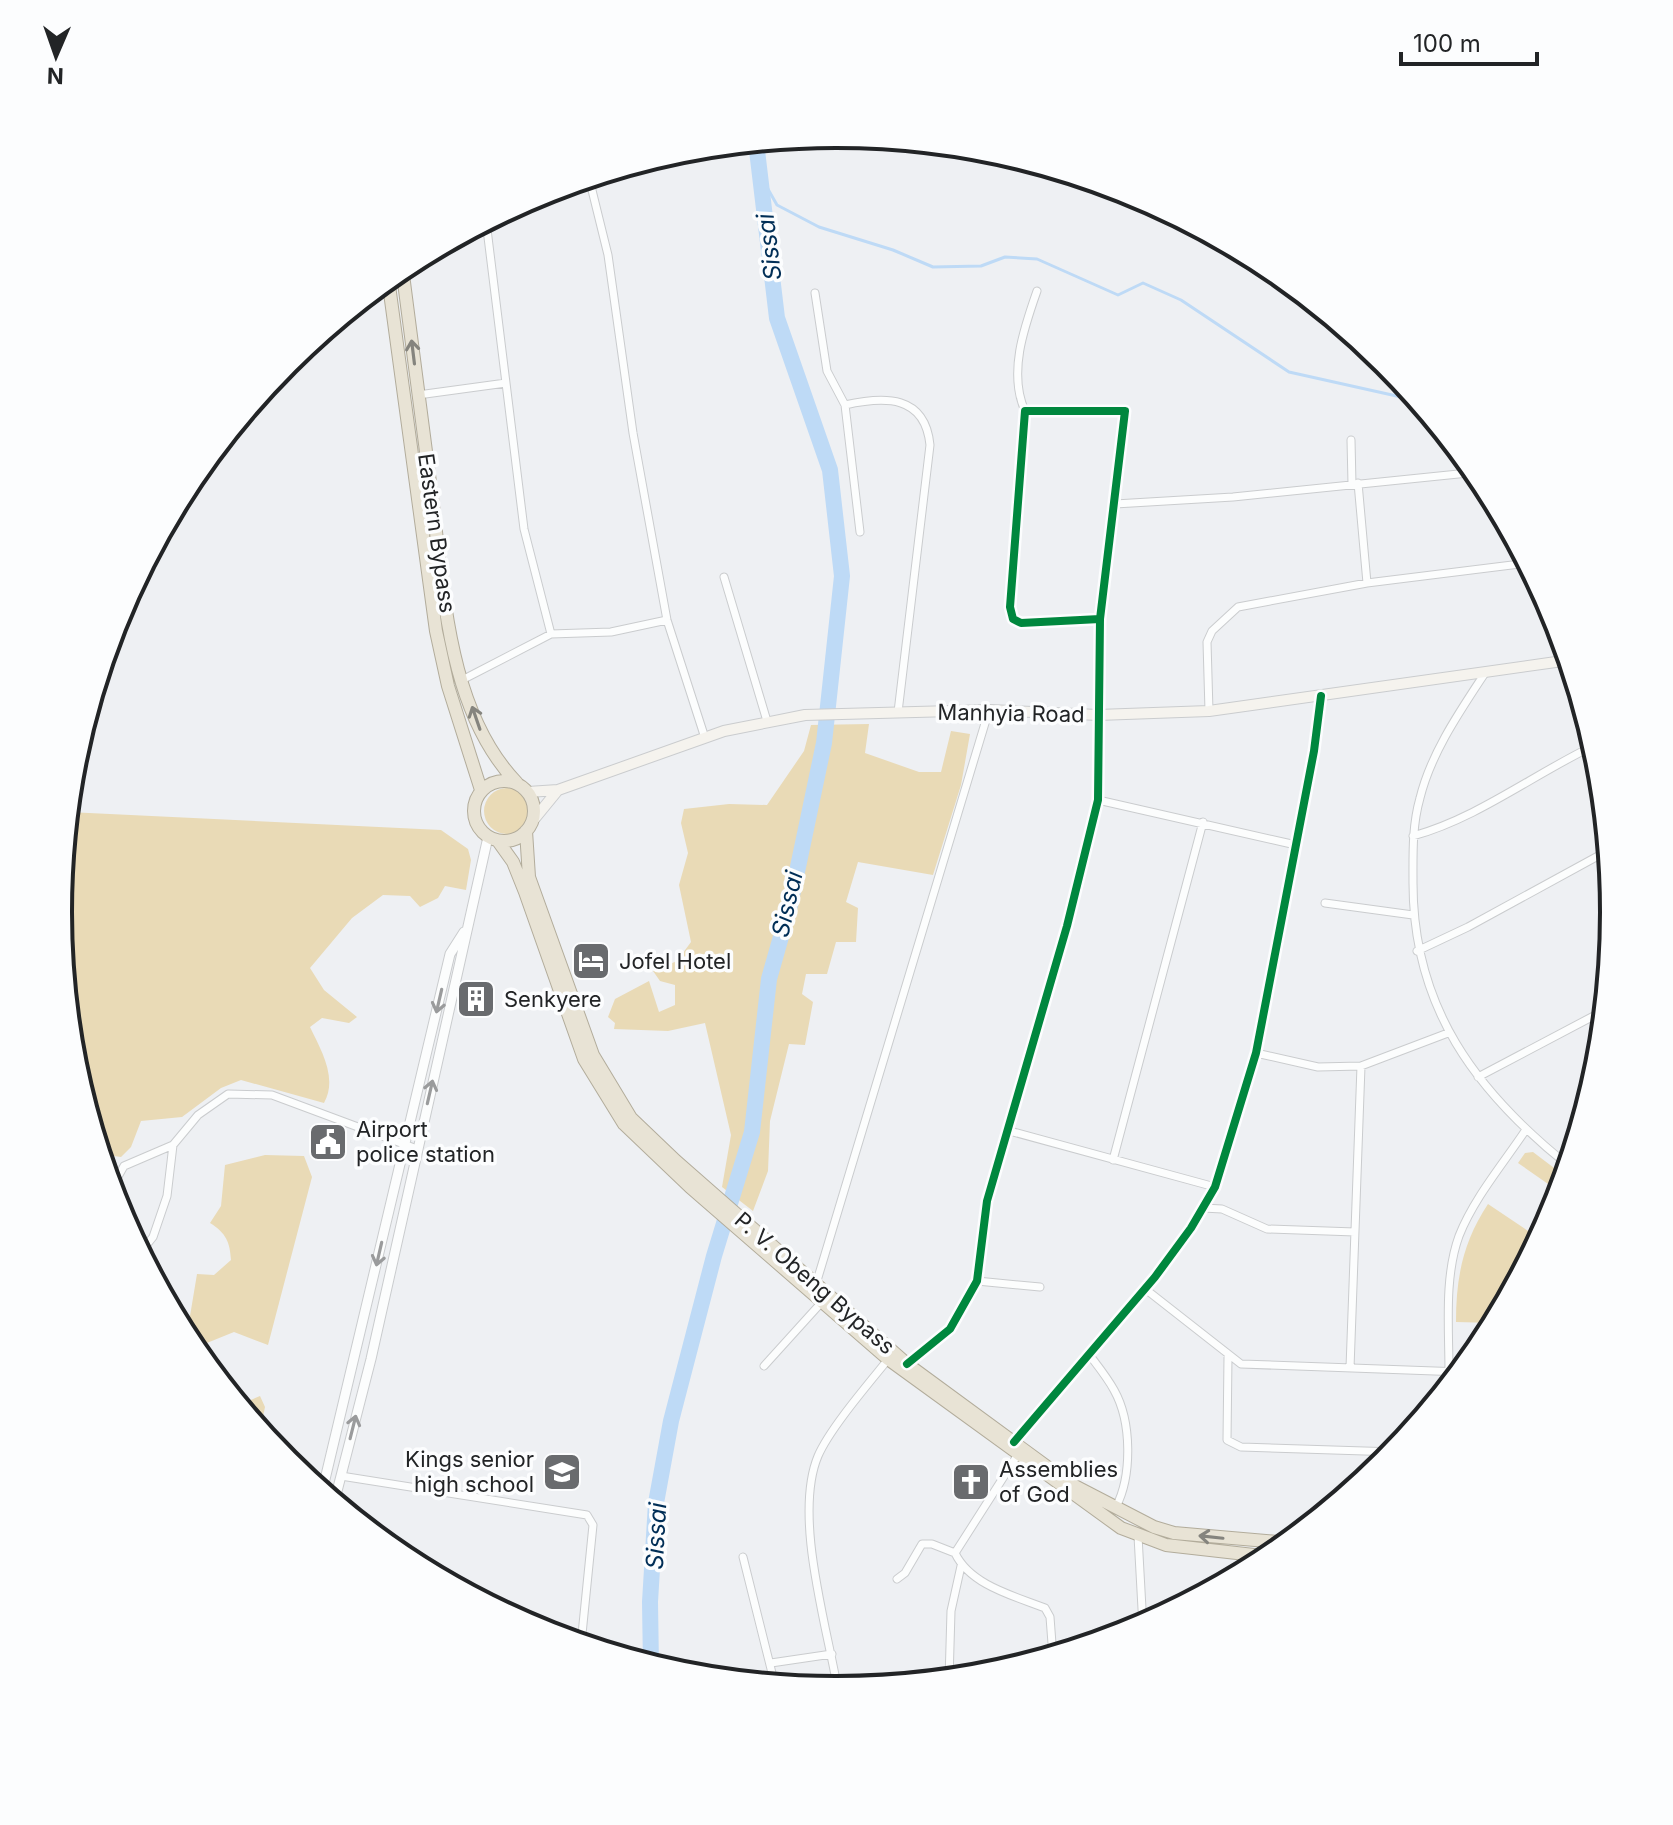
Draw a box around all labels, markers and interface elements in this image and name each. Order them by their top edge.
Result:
north arrow [16,16,96,96]
scale bar [1401,16,1537,66]
text: 100 m [1413,29,1481,58]
text: N [46,63,64,89]
water label: Sissai [750,211,787,282]
one-way arrow [405,340,420,365]
street label: Eastern Bypass [413,452,461,614]
street label: Manhyia Road [937,699,1085,727]
one-way arrow [468,706,483,731]
water label: Sissai [765,867,809,940]
hotel icon: Jofel Hotel [570,940,612,982]
place label: Jofel Hotel [619,948,731,974]
building icon: Senkyere [455,978,497,1020]
place label: Senkyere [504,986,602,1012]
one-way arrow [431,988,446,1013]
one-way arrow [423,1079,438,1105]
place label: Airport police station [356,1116,495,1167]
public building icon: Airport police station [307,1121,349,1163]
street label: P. V. Obeng Bypass [730,1207,900,1359]
one-way arrow [371,1241,386,1266]
one-way arrow [347,1414,362,1440]
place label: Kings senior high school [405,1446,534,1497]
school or university icon: Kings senior high school [541,1451,583,1493]
place label: Assemblies of God [999,1456,1118,1507]
church icon: Assemblies of God [950,1461,992,1503]
water label: Sissai [640,1501,672,1570]
one-way arrow [1198,1529,1225,1544]

